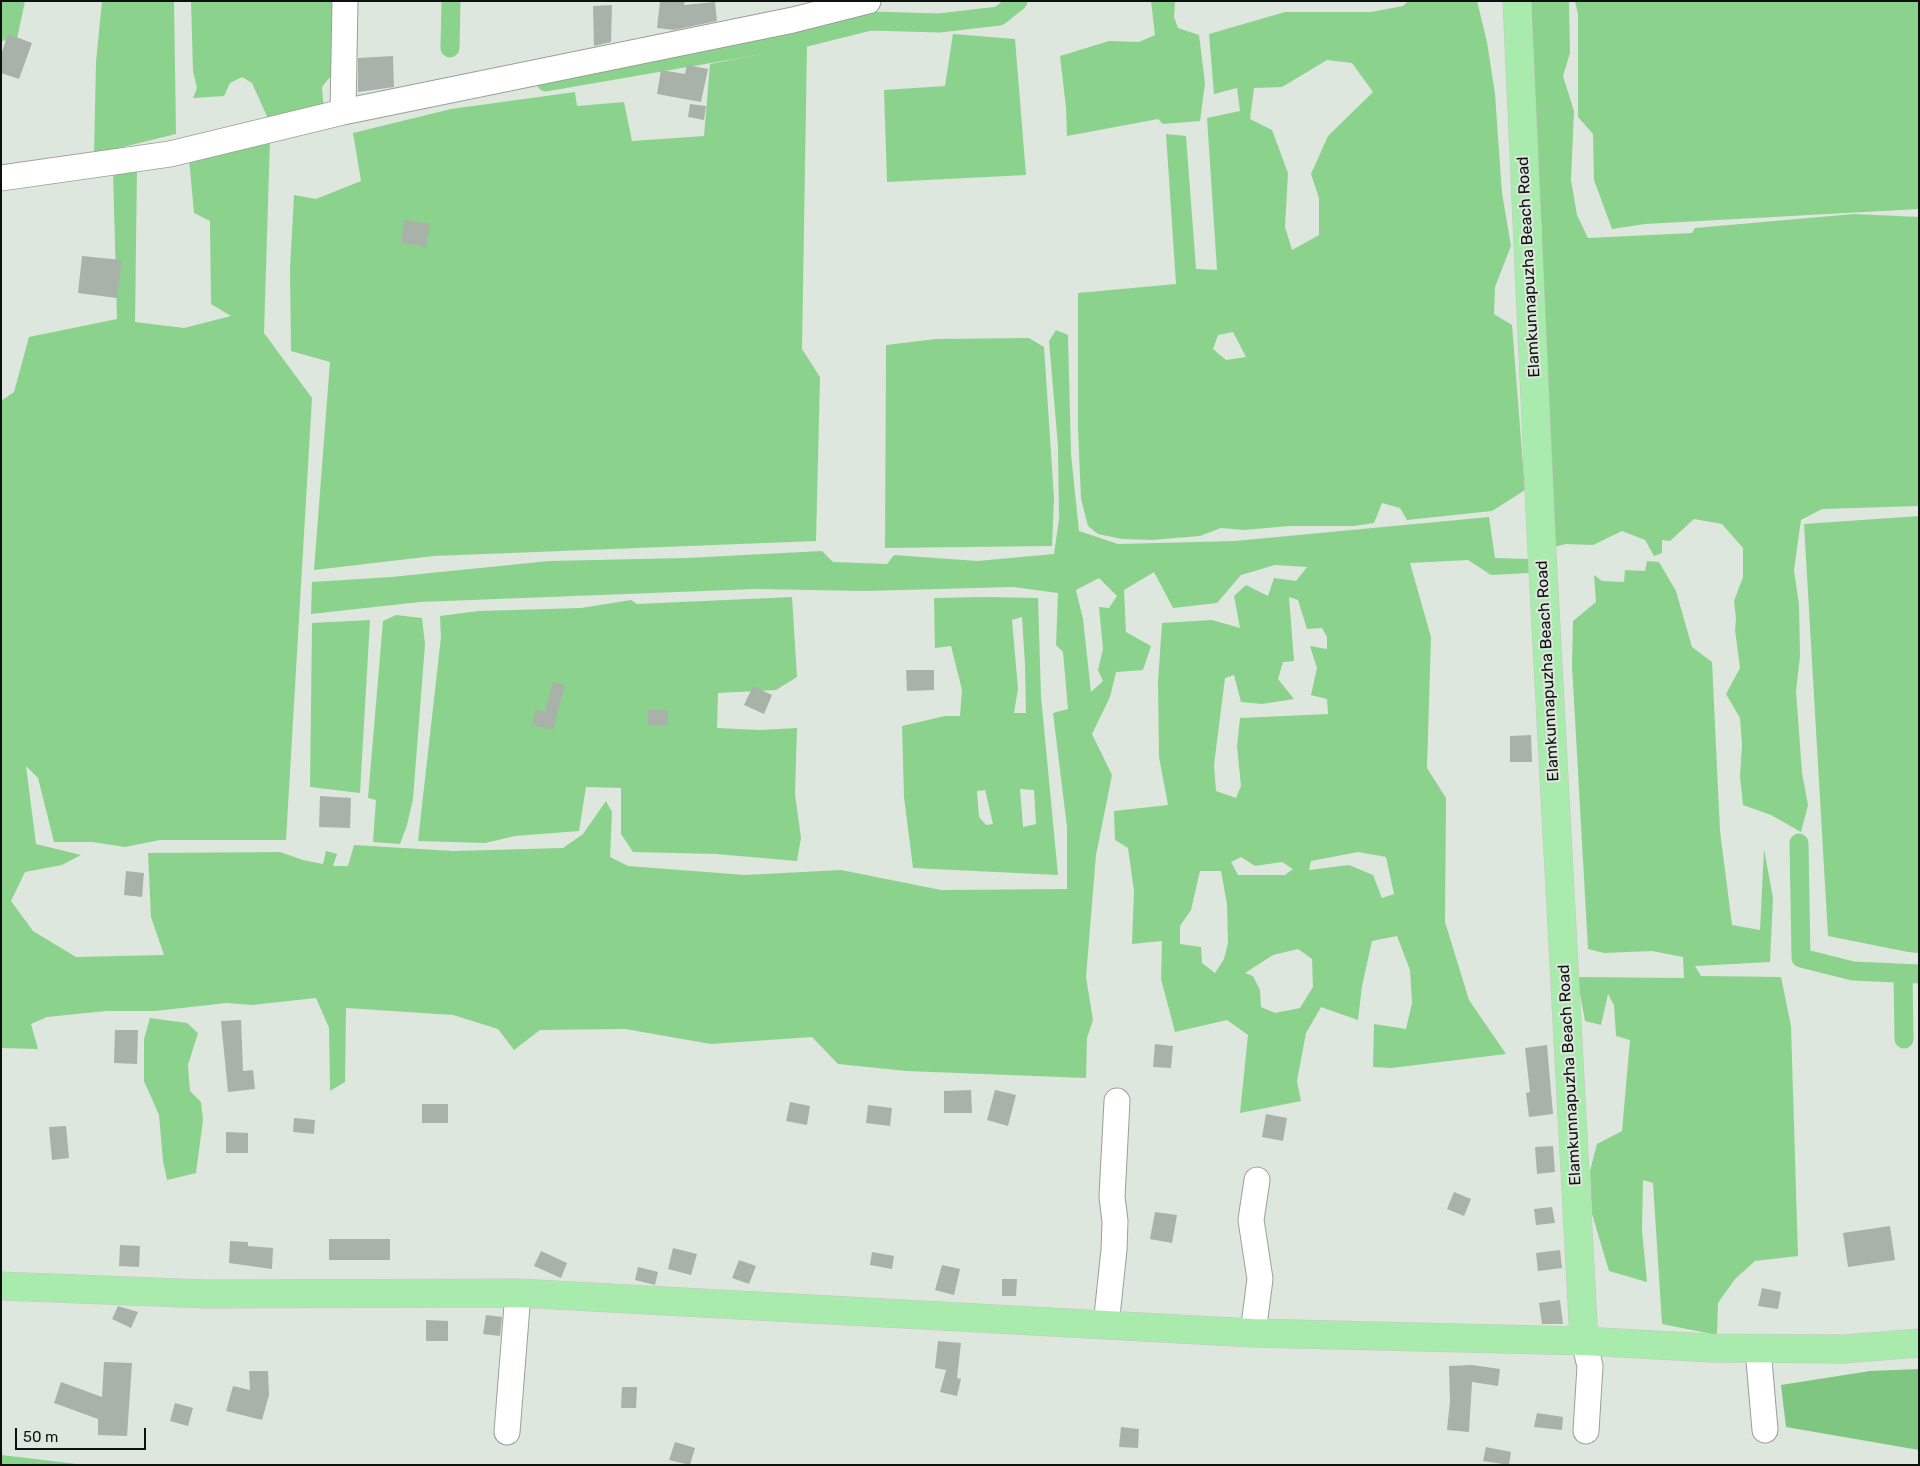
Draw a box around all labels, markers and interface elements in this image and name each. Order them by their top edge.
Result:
street label: Elamkunnapuzha Beach Road [1514,156,1544,378]
street label: Elamkunnapuzha Beach Road [1533,560,1563,782]
street label: Elamkunnapuzha Beach Road [1555,964,1585,1186]
scale bar [18,1418,149,1450]
text: 50 m [23,1428,58,1446]

